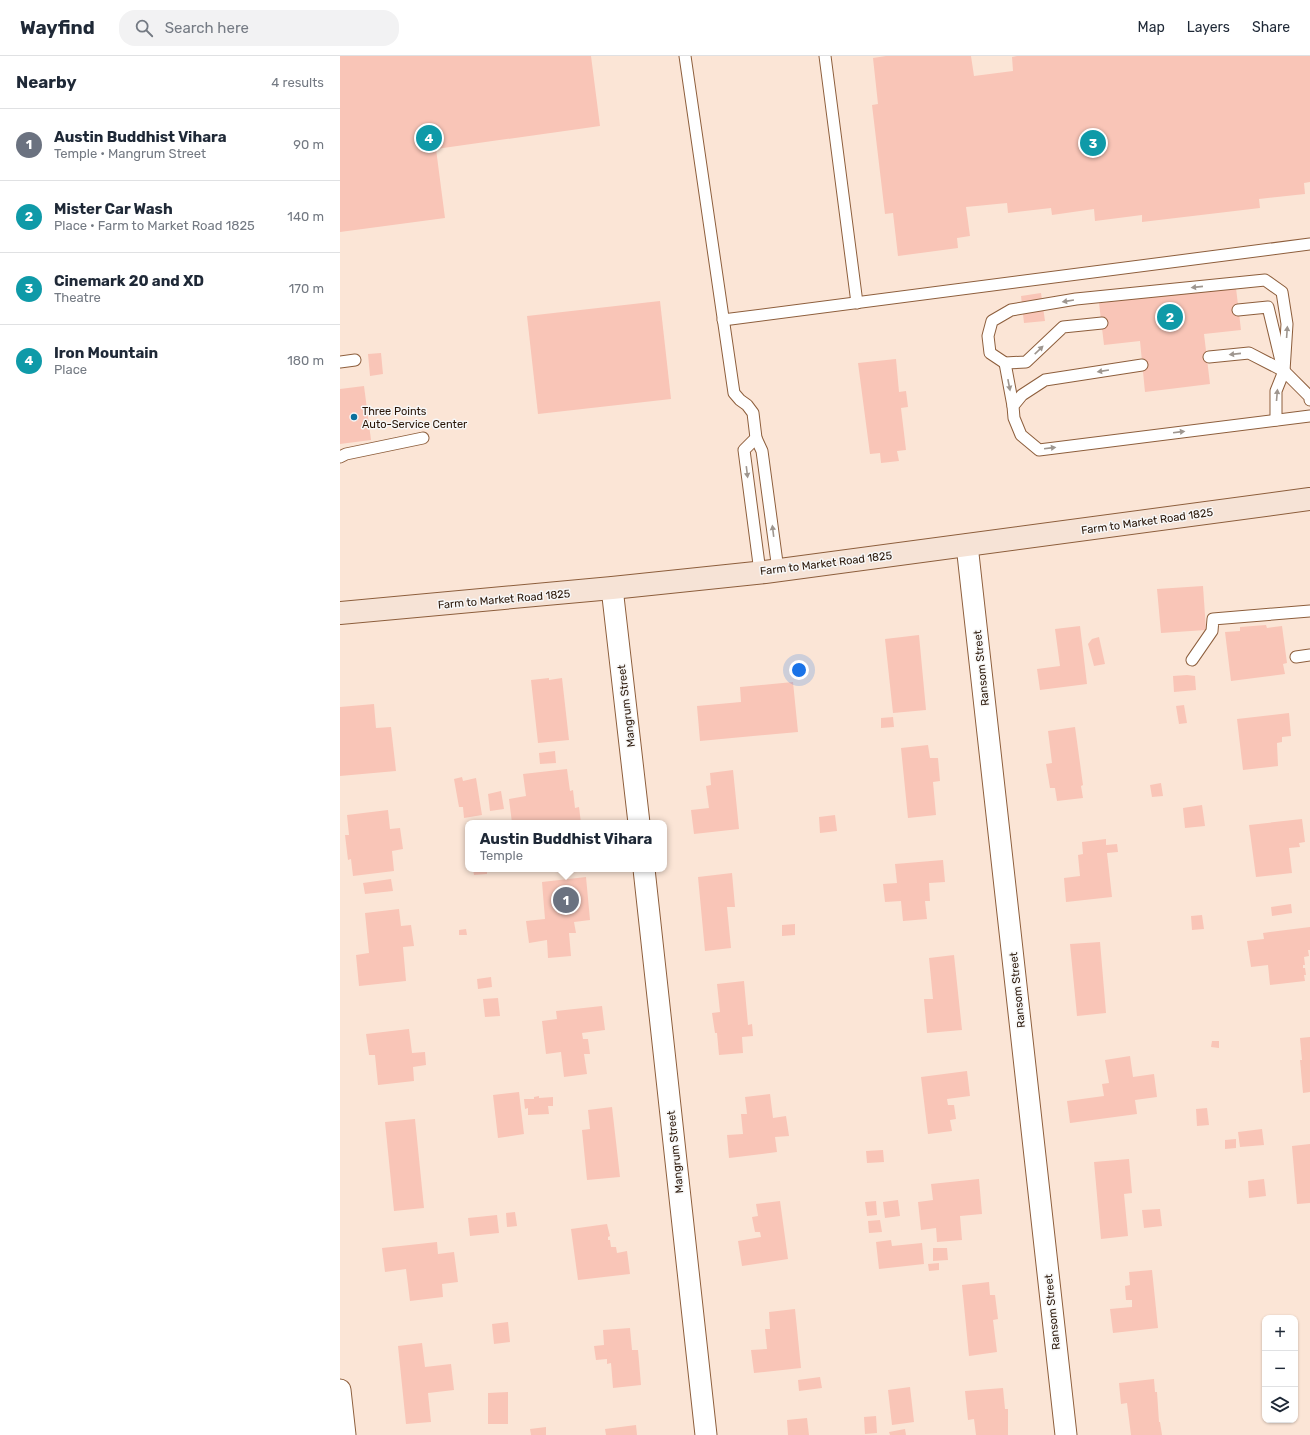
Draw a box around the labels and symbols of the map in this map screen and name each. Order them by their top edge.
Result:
pin: 4 [416,123,442,153]
pin: 3 [1080,128,1106,158]
one-way arrow [1191,284,1203,290]
one-way arrow [1062,298,1074,304]
pin: 2 [1157,302,1183,332]
one-way arrow [1283,326,1290,338]
one-way arrow [1034,345,1044,355]
one-way arrow [1229,351,1241,358]
one-way arrow [1097,368,1109,374]
one-way arrow [1006,379,1012,391]
one-way arrow [1273,389,1280,401]
place label: Three Points Auto-Service Center [362,405,468,431]
marker: Three Points Auto-Service Center [349,412,359,422]
one-way arrow [1173,429,1186,435]
one-way arrow [1044,445,1057,451]
one-way arrow [744,466,750,478]
street label: Farm to Market Road 1825 [1080,506,1214,537]
one-way arrow [770,525,776,537]
street label: Farm to Market Road 1825 [759,549,893,578]
street label: Farm to Market Road 1825 [437,587,571,612]
street label: Ransom Street [971,629,992,706]
your location [789,660,809,680]
street label: Mangrum Street [615,663,638,748]
pin: 1 [553,885,579,915]
street label: Ransom Street [1007,951,1028,1028]
street label: Mangrum Street [665,1109,686,1194]
street label: Ransom Street [1042,1273,1063,1350]

